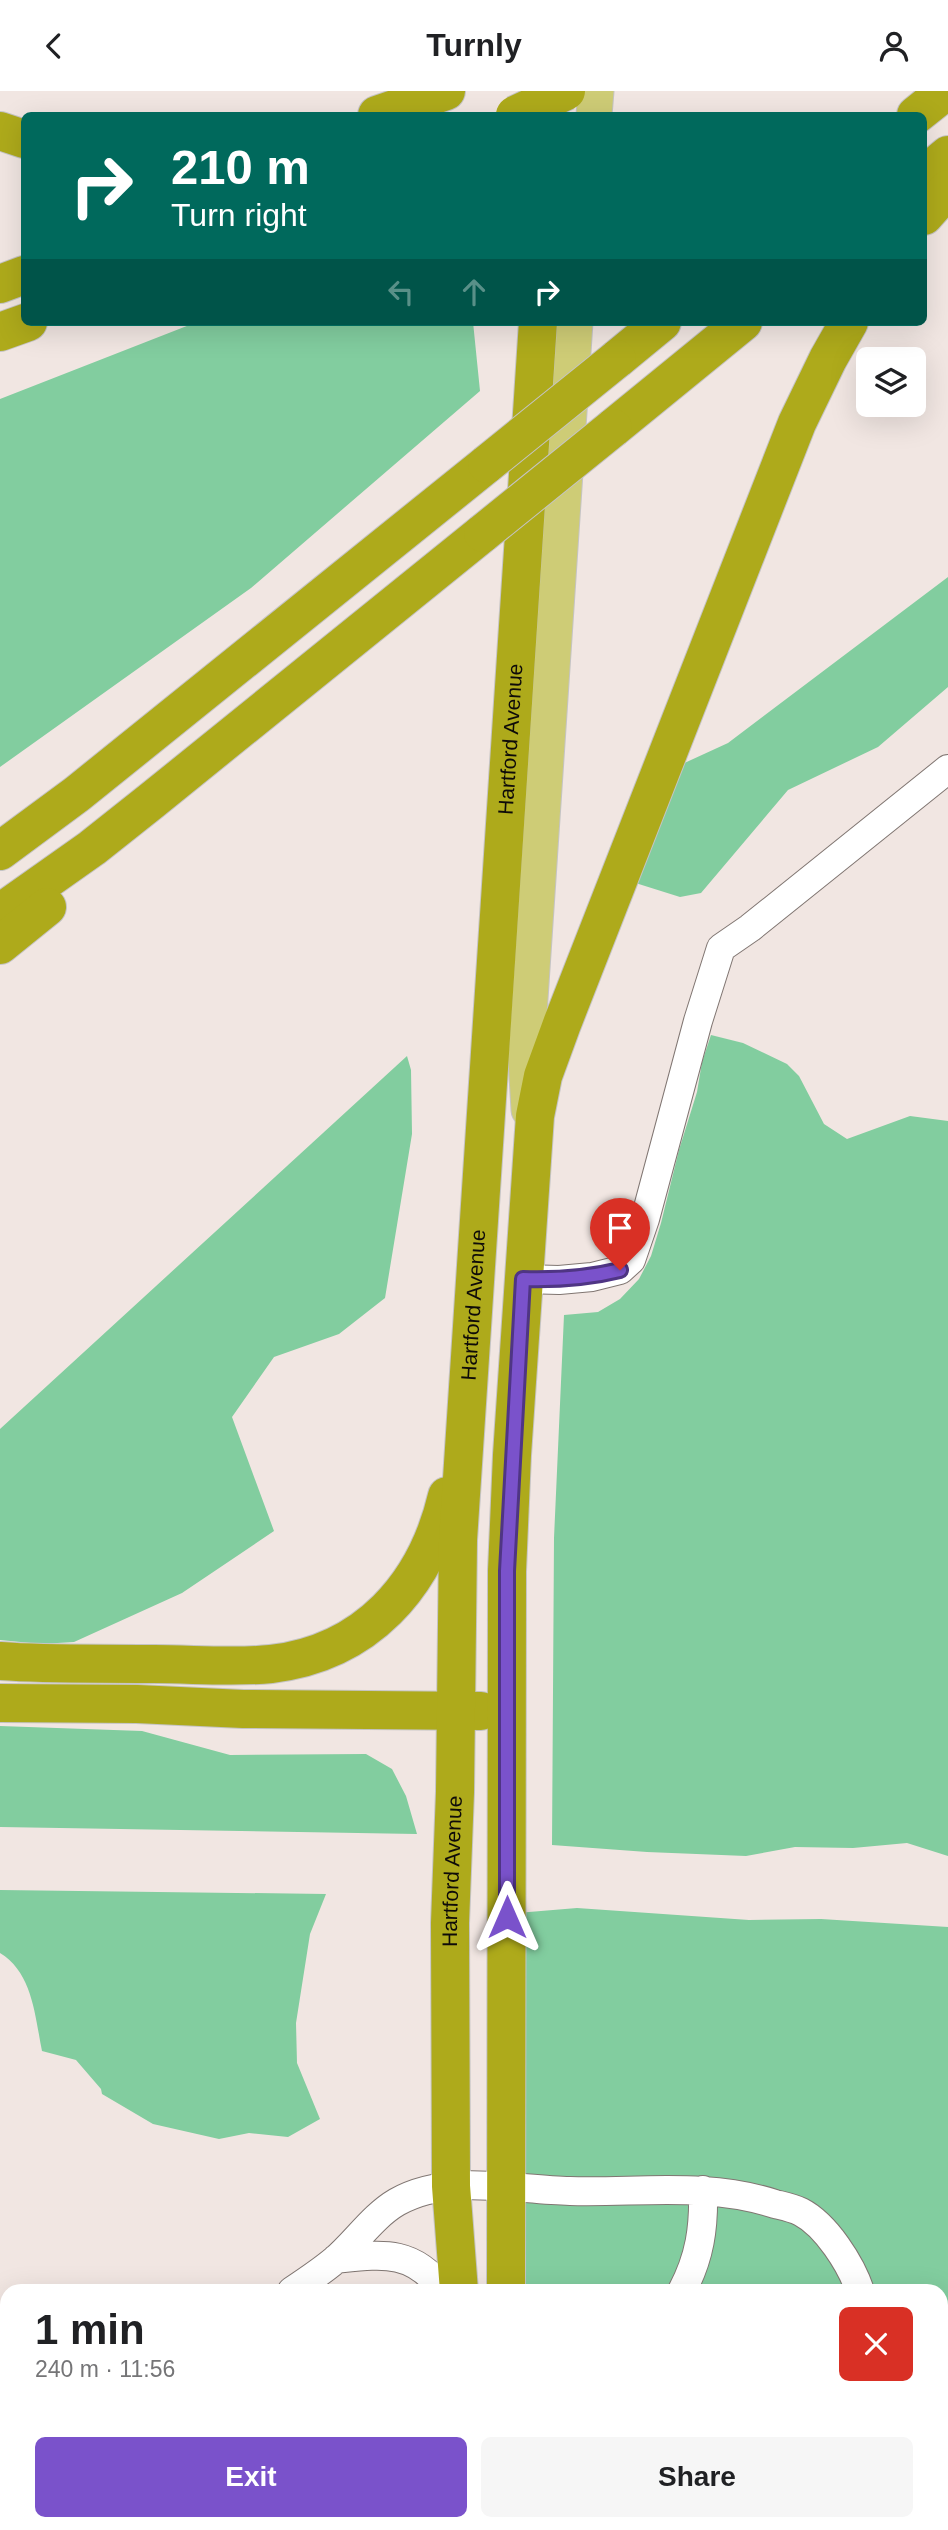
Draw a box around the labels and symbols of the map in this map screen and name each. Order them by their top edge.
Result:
street label: Hartford Avenue [494,663,527,815]
pin [590,1198,650,1270]
street label: Hartford Avenue [457,1229,489,1381]
street label: Hartford Avenue [438,1795,466,1947]
position arrow [470,1880,544,1954]

